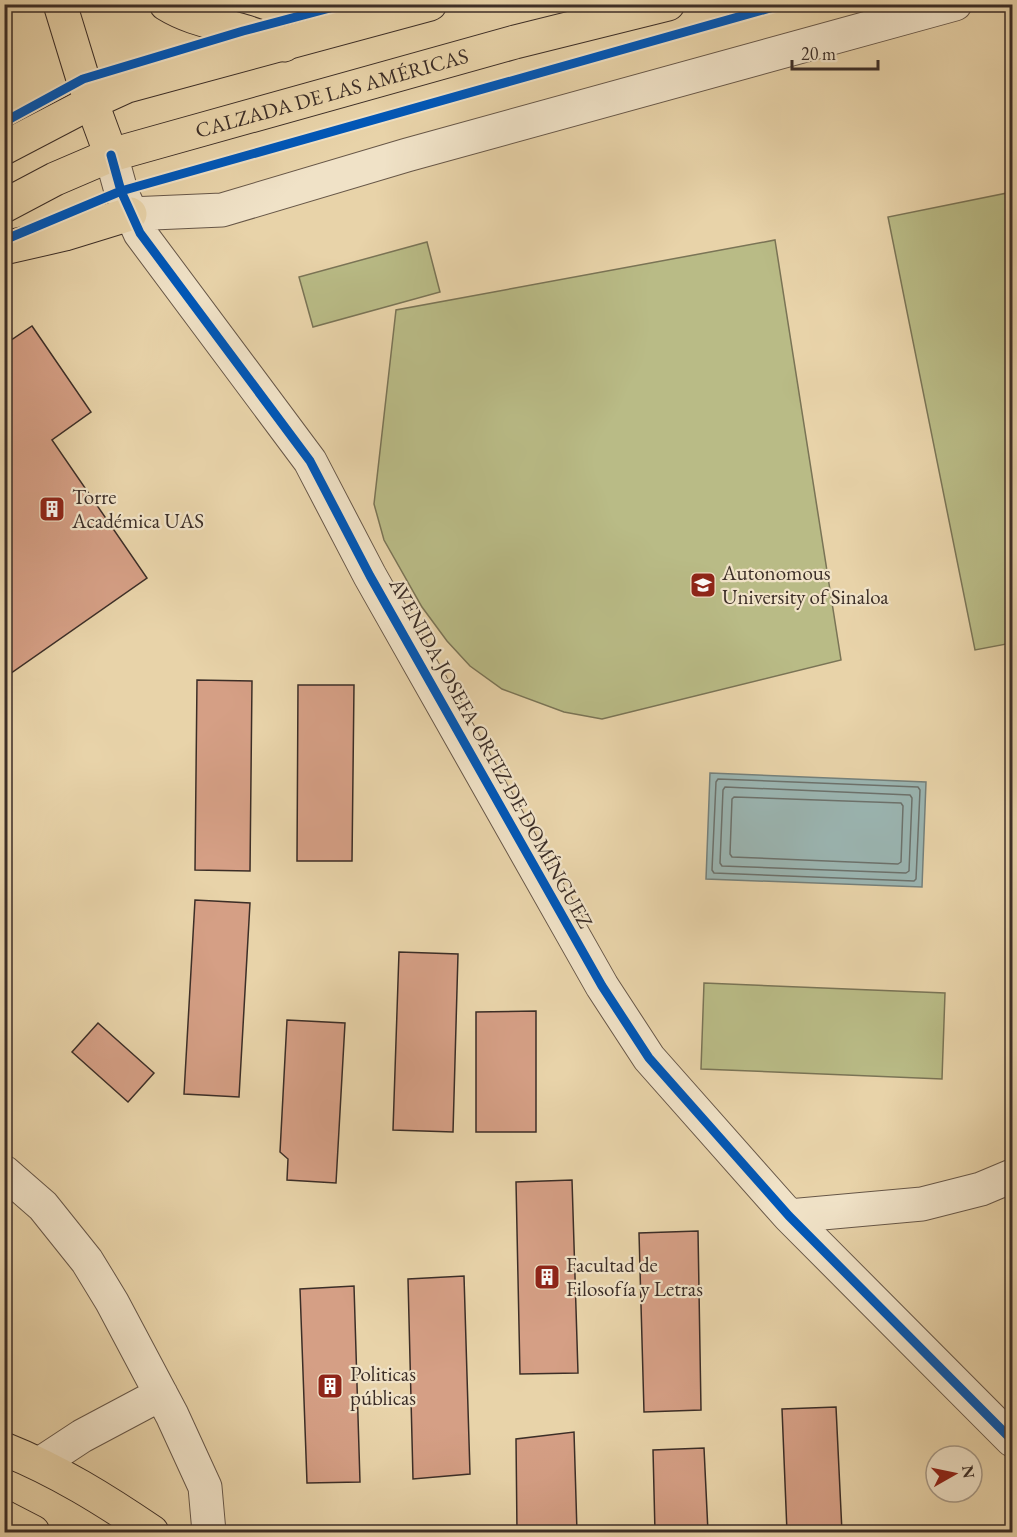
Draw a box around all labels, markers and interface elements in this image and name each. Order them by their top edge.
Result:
scale bar [792,33,878,71]
street label: CALZADA DE LAS AMÉRICAS [192,42,471,144]
text: 20 m [801,42,836,65]
place label: Torre Académica UAS [71,483,204,534]
building icon: Torre Académica UAS [37,494,67,524]
place label: Autonomous University of Sinaloa [721,559,889,610]
school or university icon: Autonomous University of Sinaloa [688,570,718,600]
street label: AVENIDA JOSEFA ORTIZ DE DOMÍNGUEZ [383,572,600,933]
place label: Facultad de Filosofía y Letras [566,1251,703,1302]
building icon: Facultad de Filosofía y Letras [532,1262,562,1292]
place label: Politicas públicas [350,1360,416,1411]
building icon: Politicas públicas [315,1371,345,1401]
north arrow [924,1444,984,1504]
text: N [957,1464,980,1480]

